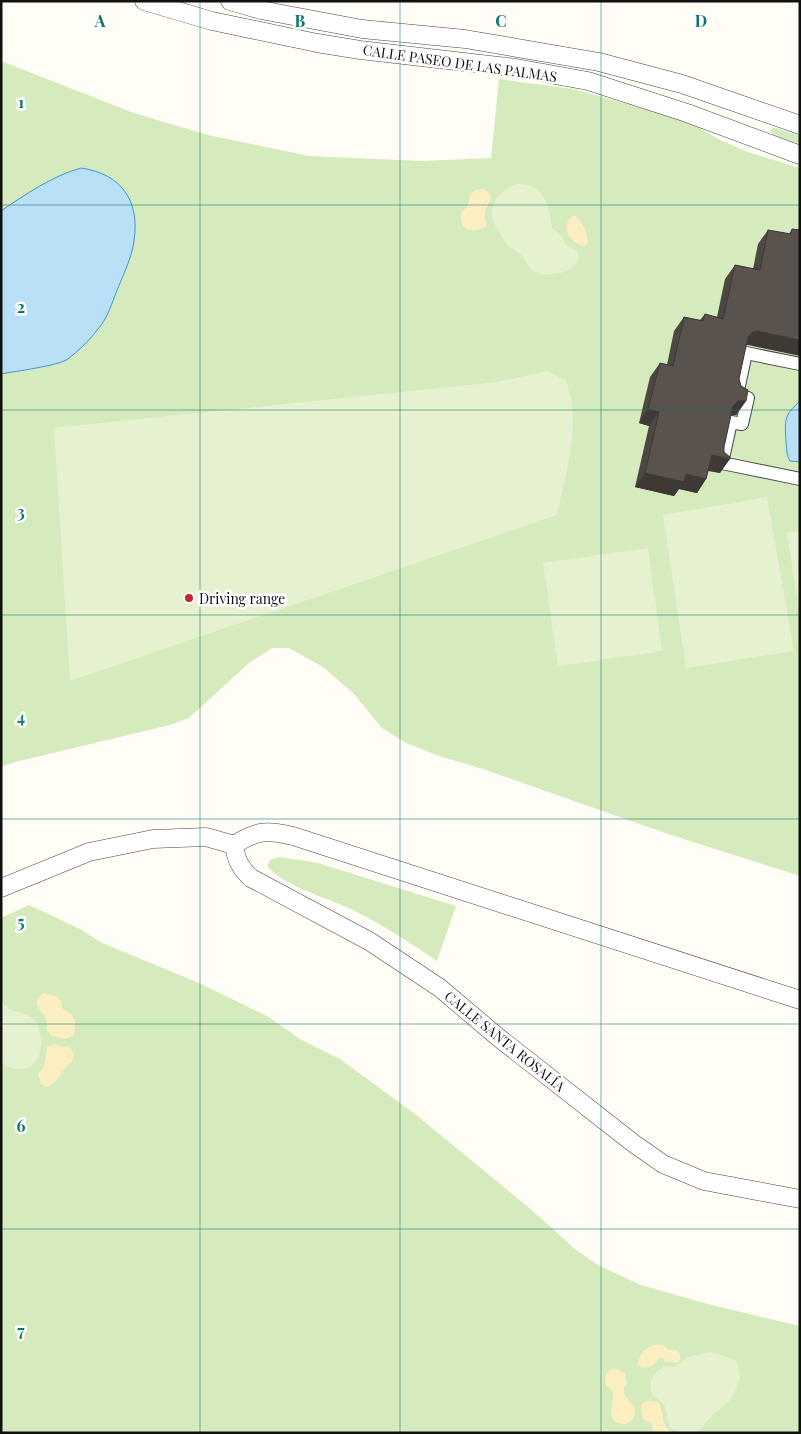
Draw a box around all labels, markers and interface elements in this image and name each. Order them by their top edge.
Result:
text: A [94,10,106,31]
text: B [295,10,306,31]
text: C [495,10,507,31]
text: D [695,10,707,31]
street label: CALLE PASEO DE LAS PALMAS [362,40,558,86]
text: 1 [18,91,24,112]
text: 2 [17,296,25,317]
text: 3 [17,501,25,522]
place label: Driving range [199,589,285,608]
marker: Driving range [183,592,195,604]
text: 4 [17,706,25,727]
text: 5 [17,911,25,932]
street label: CALLE SANTA ROSALÍA [441,986,569,1096]
text: 6 [17,1115,26,1136]
text: 7 [17,1320,25,1341]

